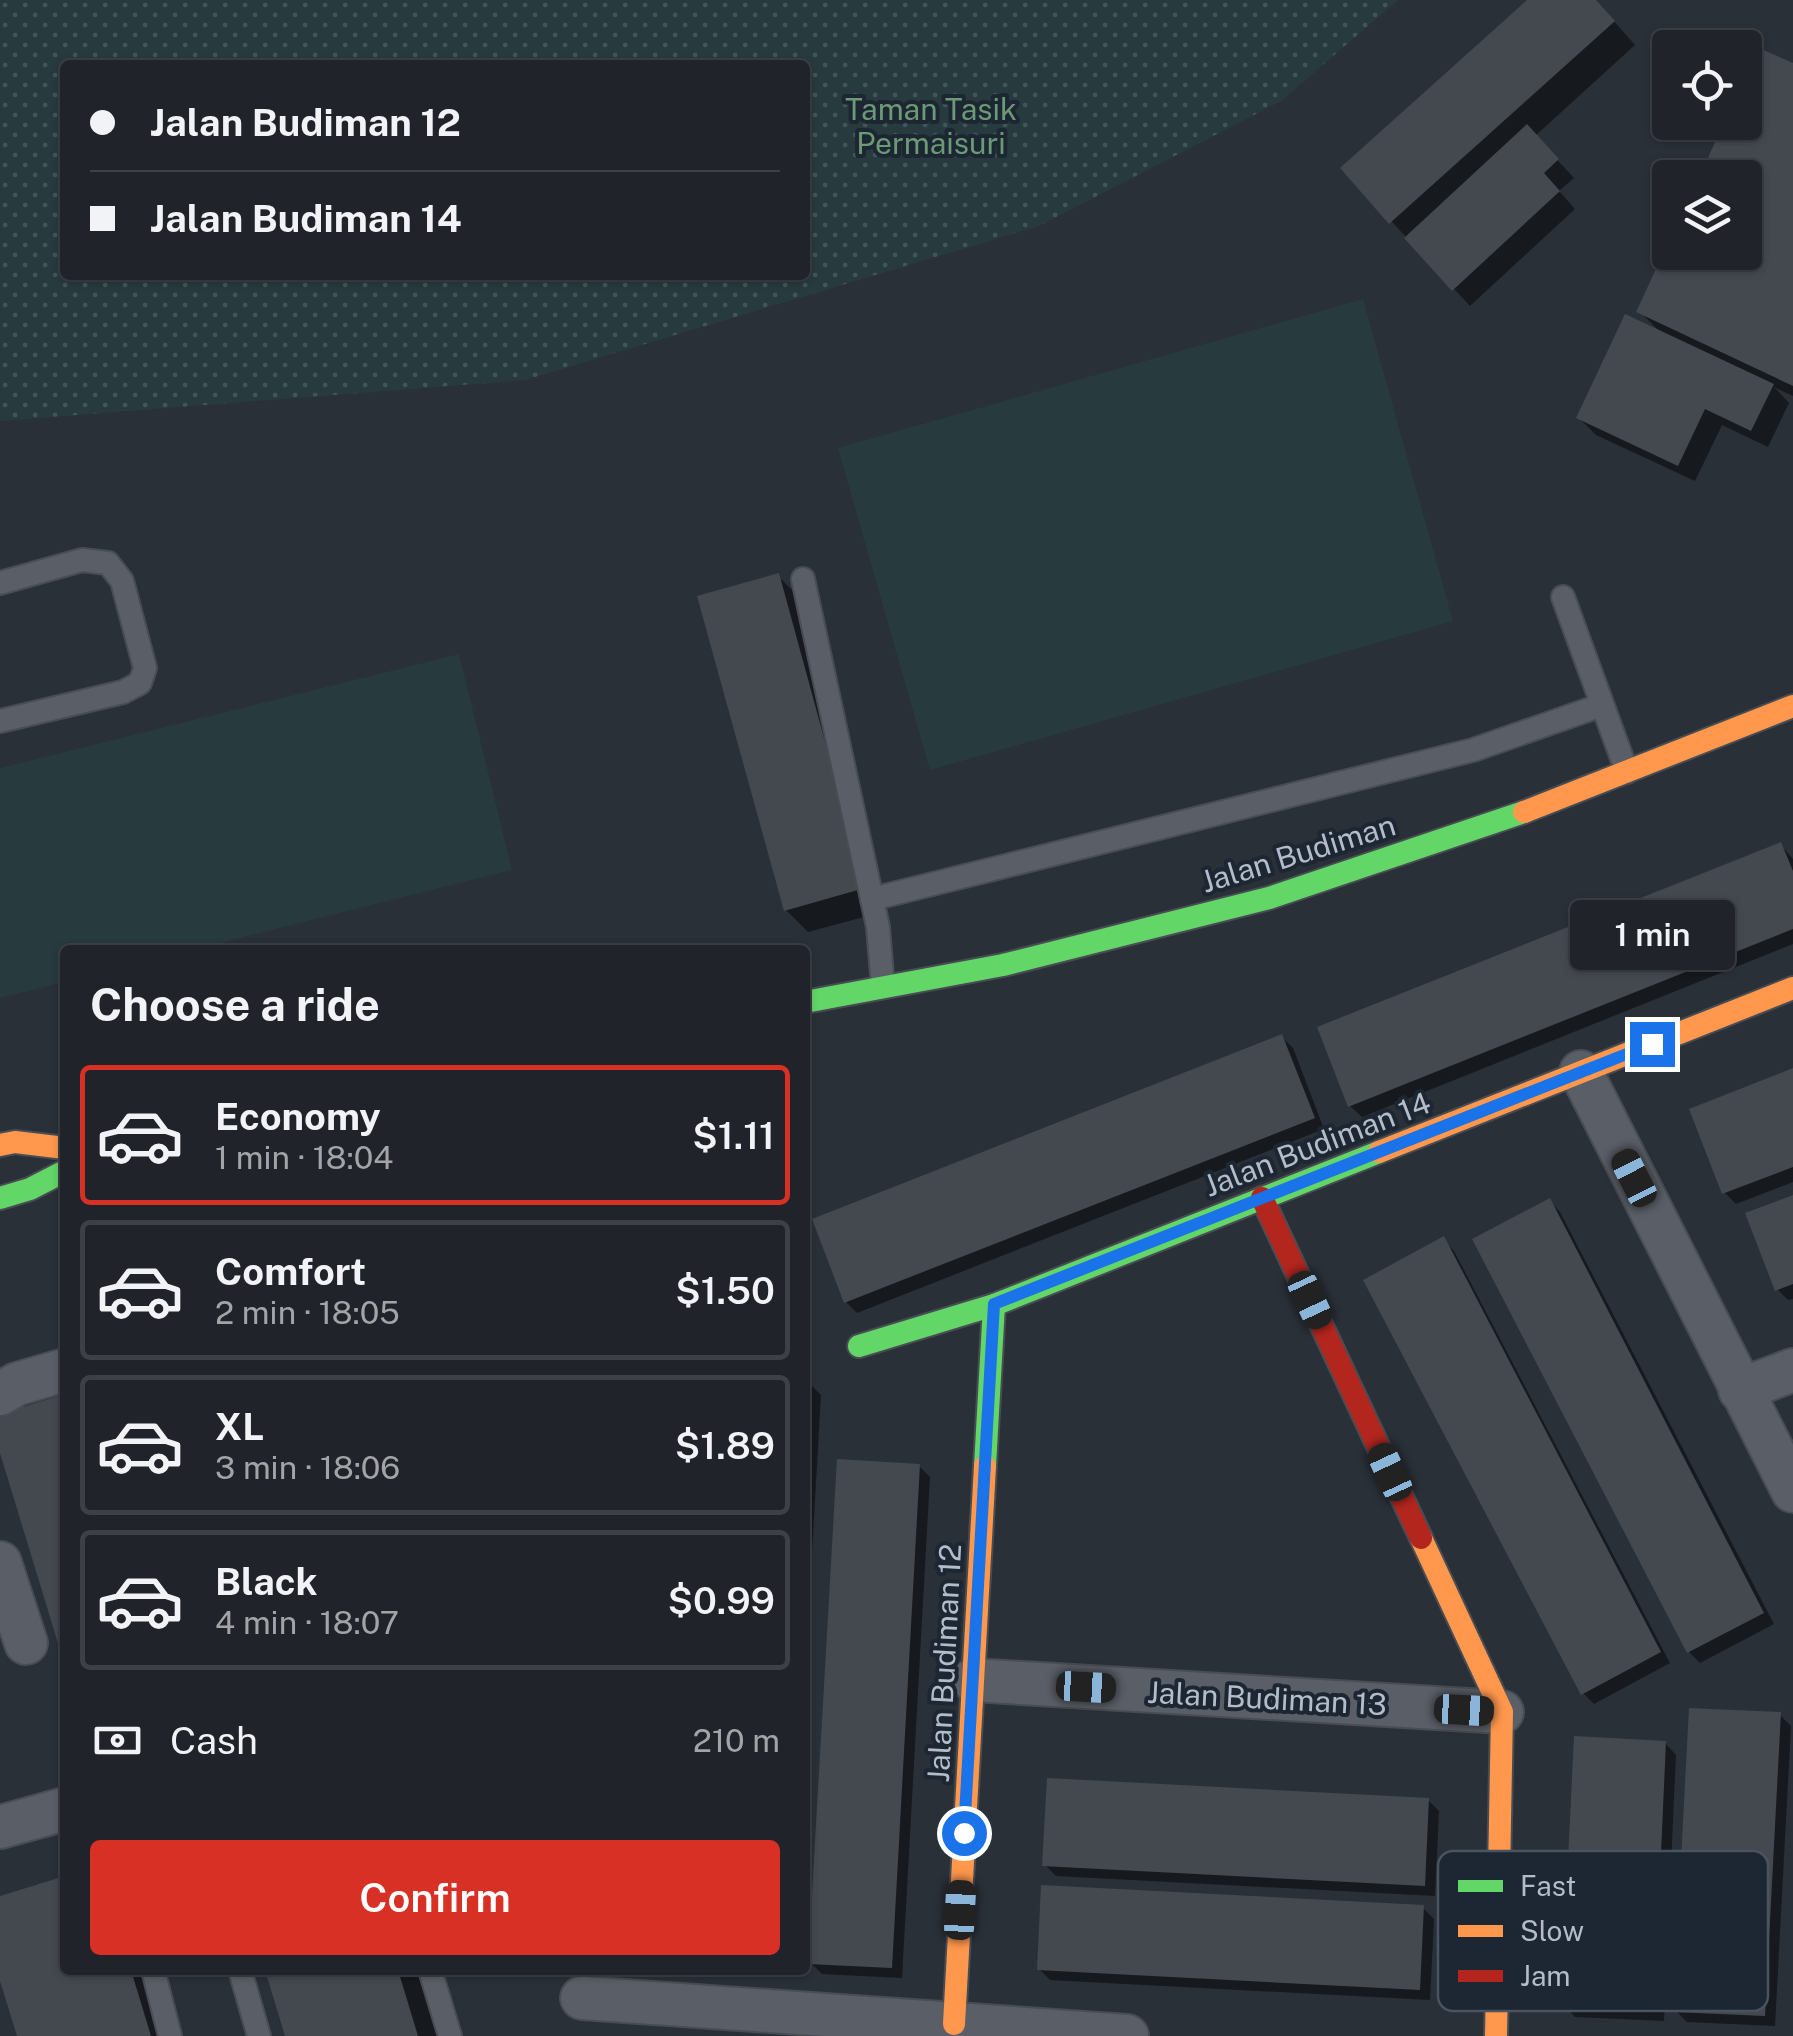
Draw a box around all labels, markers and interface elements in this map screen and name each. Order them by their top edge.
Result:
map controls [1652,30,1762,270]
button: locate [1652,30,1762,140]
park label: Taman Tasik Permaisuri [845,91,1017,161]
text: Jalan Budiman 12 [150,100,461,145]
button: layers [1652,160,1762,270]
text: Jalan Budiman 14 [150,196,462,241]
street label: Jalan Budiman [1196,806,1400,900]
callout: 1 min [1570,899,1734,969]
text: 1 min [1614,916,1691,953]
text: Choose a ride [90,978,380,1031]
route end [1630,1022,1675,1067]
street label: Jalan Budiman 14 [1199,1084,1435,1204]
icon: car [95,1090,185,1180]
text: Economy [215,1094,381,1139]
text: $1.11 [692,1113,775,1158]
text: 1 min · 18:04 [215,1139,393,1176]
car [1607,1144,1661,1212]
icon: car [95,1245,185,1335]
text: Comfort [215,1249,366,1294]
car [1284,1266,1336,1334]
text: $1.50 [675,1268,775,1313]
text: 2 min · 18:05 [215,1294,400,1331]
icon: car [95,1400,185,1490]
text: XL [215,1404,264,1449]
text: $1.89 [675,1423,775,1468]
car [1364,1438,1416,1506]
text: 3 min · 18:06 [215,1449,400,1486]
street label: Jalan Budiman 12 [920,1543,968,1783]
icon: car [95,1555,185,1645]
text: Black [215,1559,318,1604]
text: $0.99 [667,1578,775,1623]
text: 4 min · 18:07 [215,1604,399,1641]
car [1055,1670,1117,1704]
street label: Jalan Budiman 13 [1146,1674,1388,1722]
car [1433,1693,1495,1727]
icon: cash [90,1713,145,1768]
text: Cash [170,1718,258,1763]
text: 210 m [693,1722,780,1759]
route start [942,1811,987,1856]
button: Confirm [90,1840,780,1955]
legend [1438,1851,1768,2011]
text: Fast [1520,1869,1576,1902]
car [943,1879,977,1941]
text: Slow [1520,1914,1584,1947]
text: Jam [1520,1959,1571,1992]

